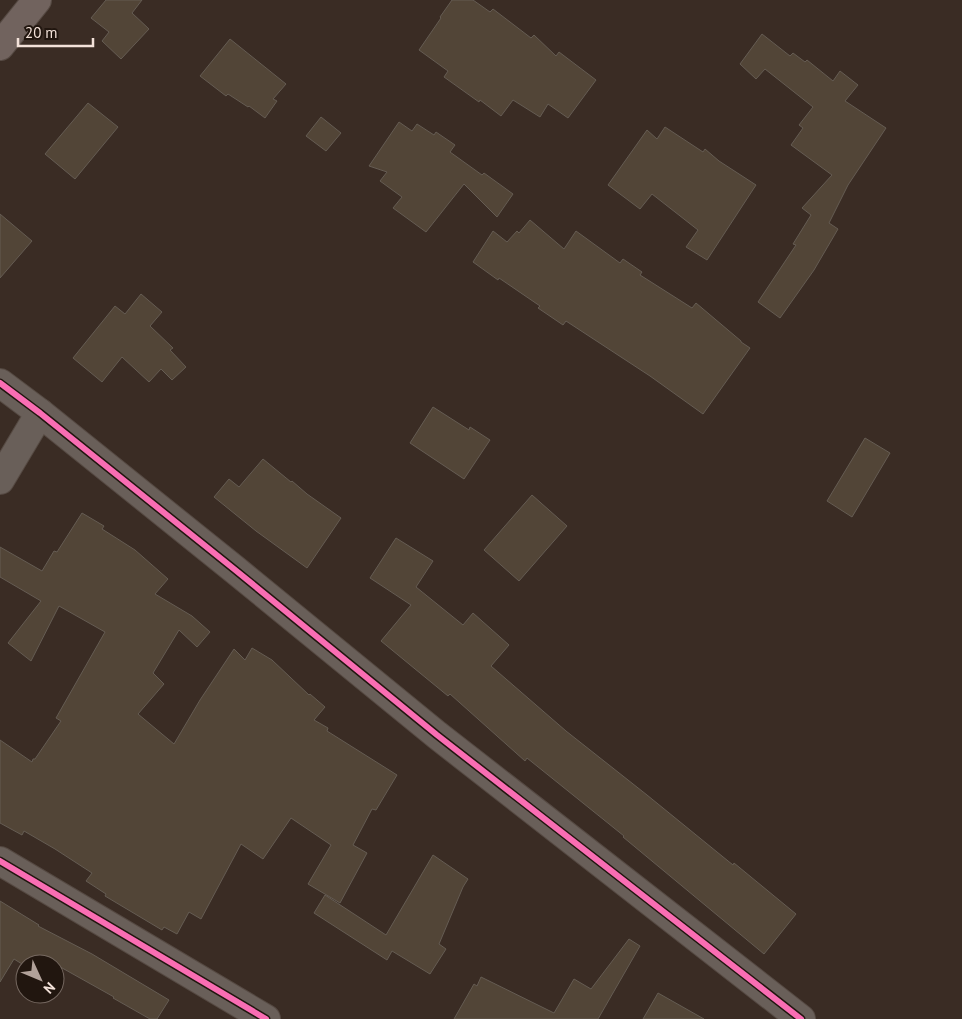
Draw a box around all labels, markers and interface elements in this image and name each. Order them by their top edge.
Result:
scale bar [18,15,92,47]
text: 20 m [25,23,58,42]
north arrow [15,954,65,1004]
text: N [40,978,59,998]

